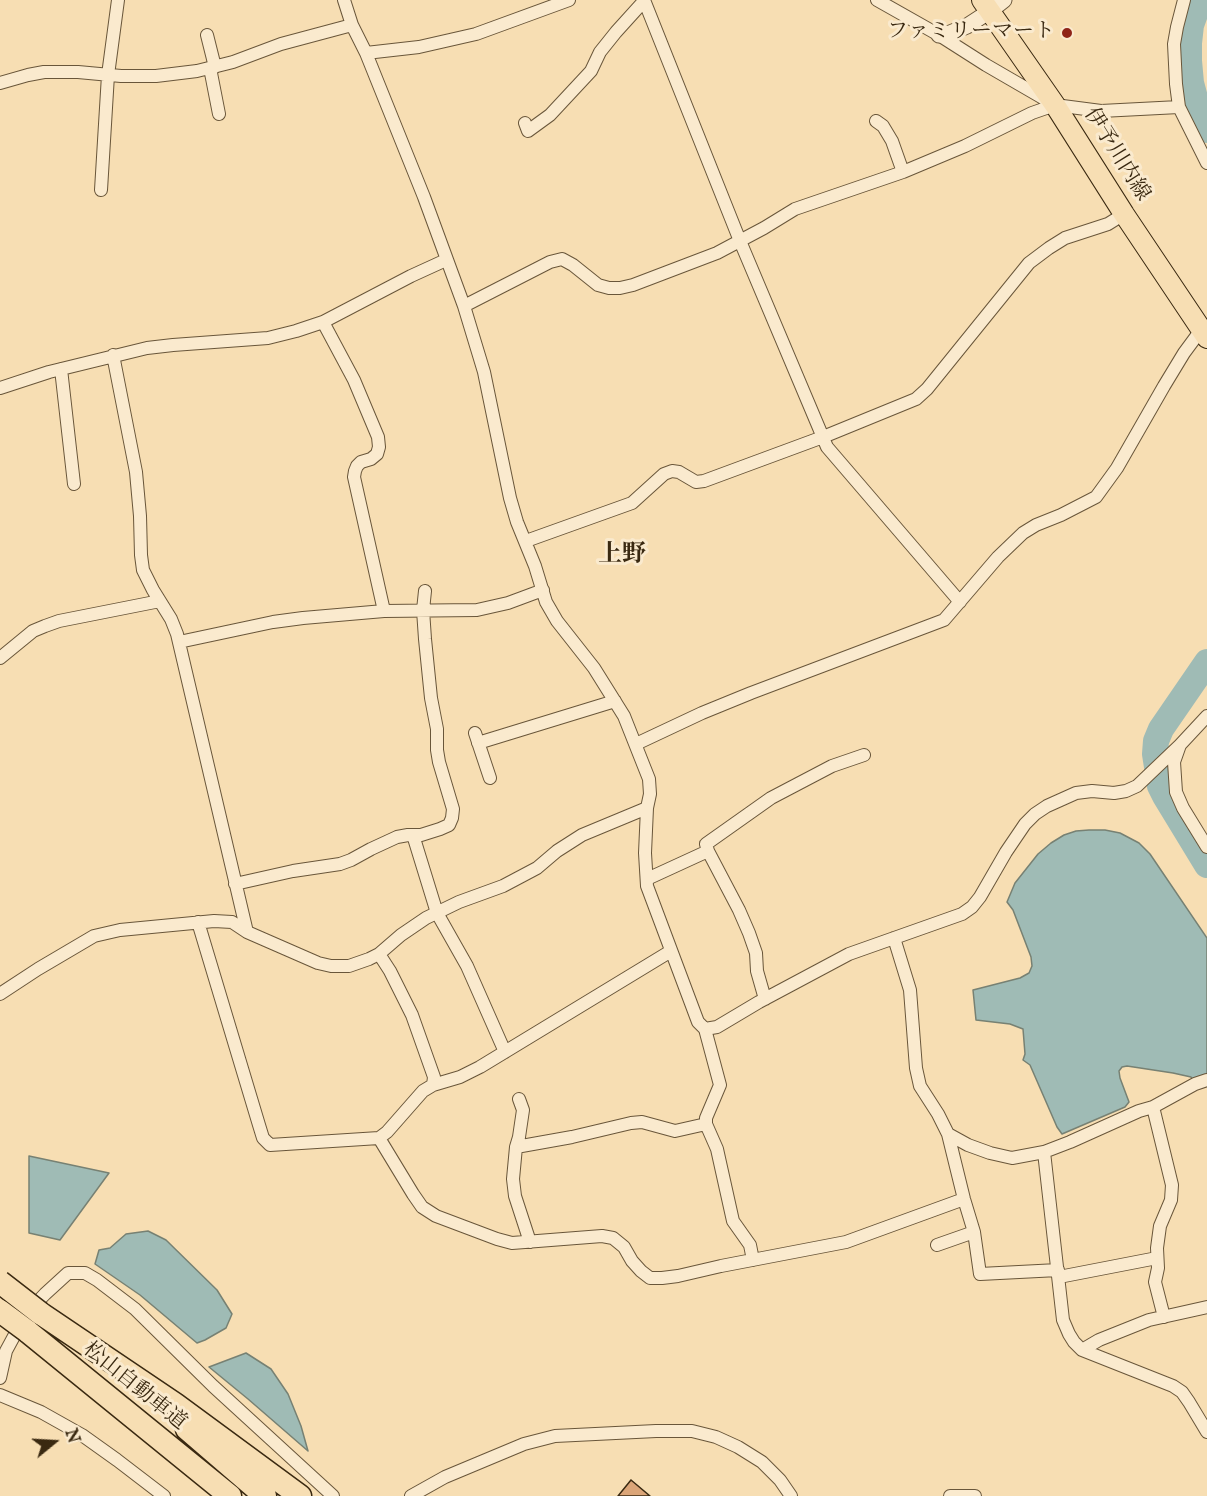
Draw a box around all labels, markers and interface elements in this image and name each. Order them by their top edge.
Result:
place label: ファミリーマート [887,20,1055,46]
marker: ファミリーマート [1060,26,1074,40]
street label: 伊予川内線 [1077,104,1155,206]
district label: 上野 [598,542,646,570]
street label: 松山自動車道 [77,1338,191,1436]
north arrow [24,1412,84,1472]
text: N [59,1427,83,1446]

